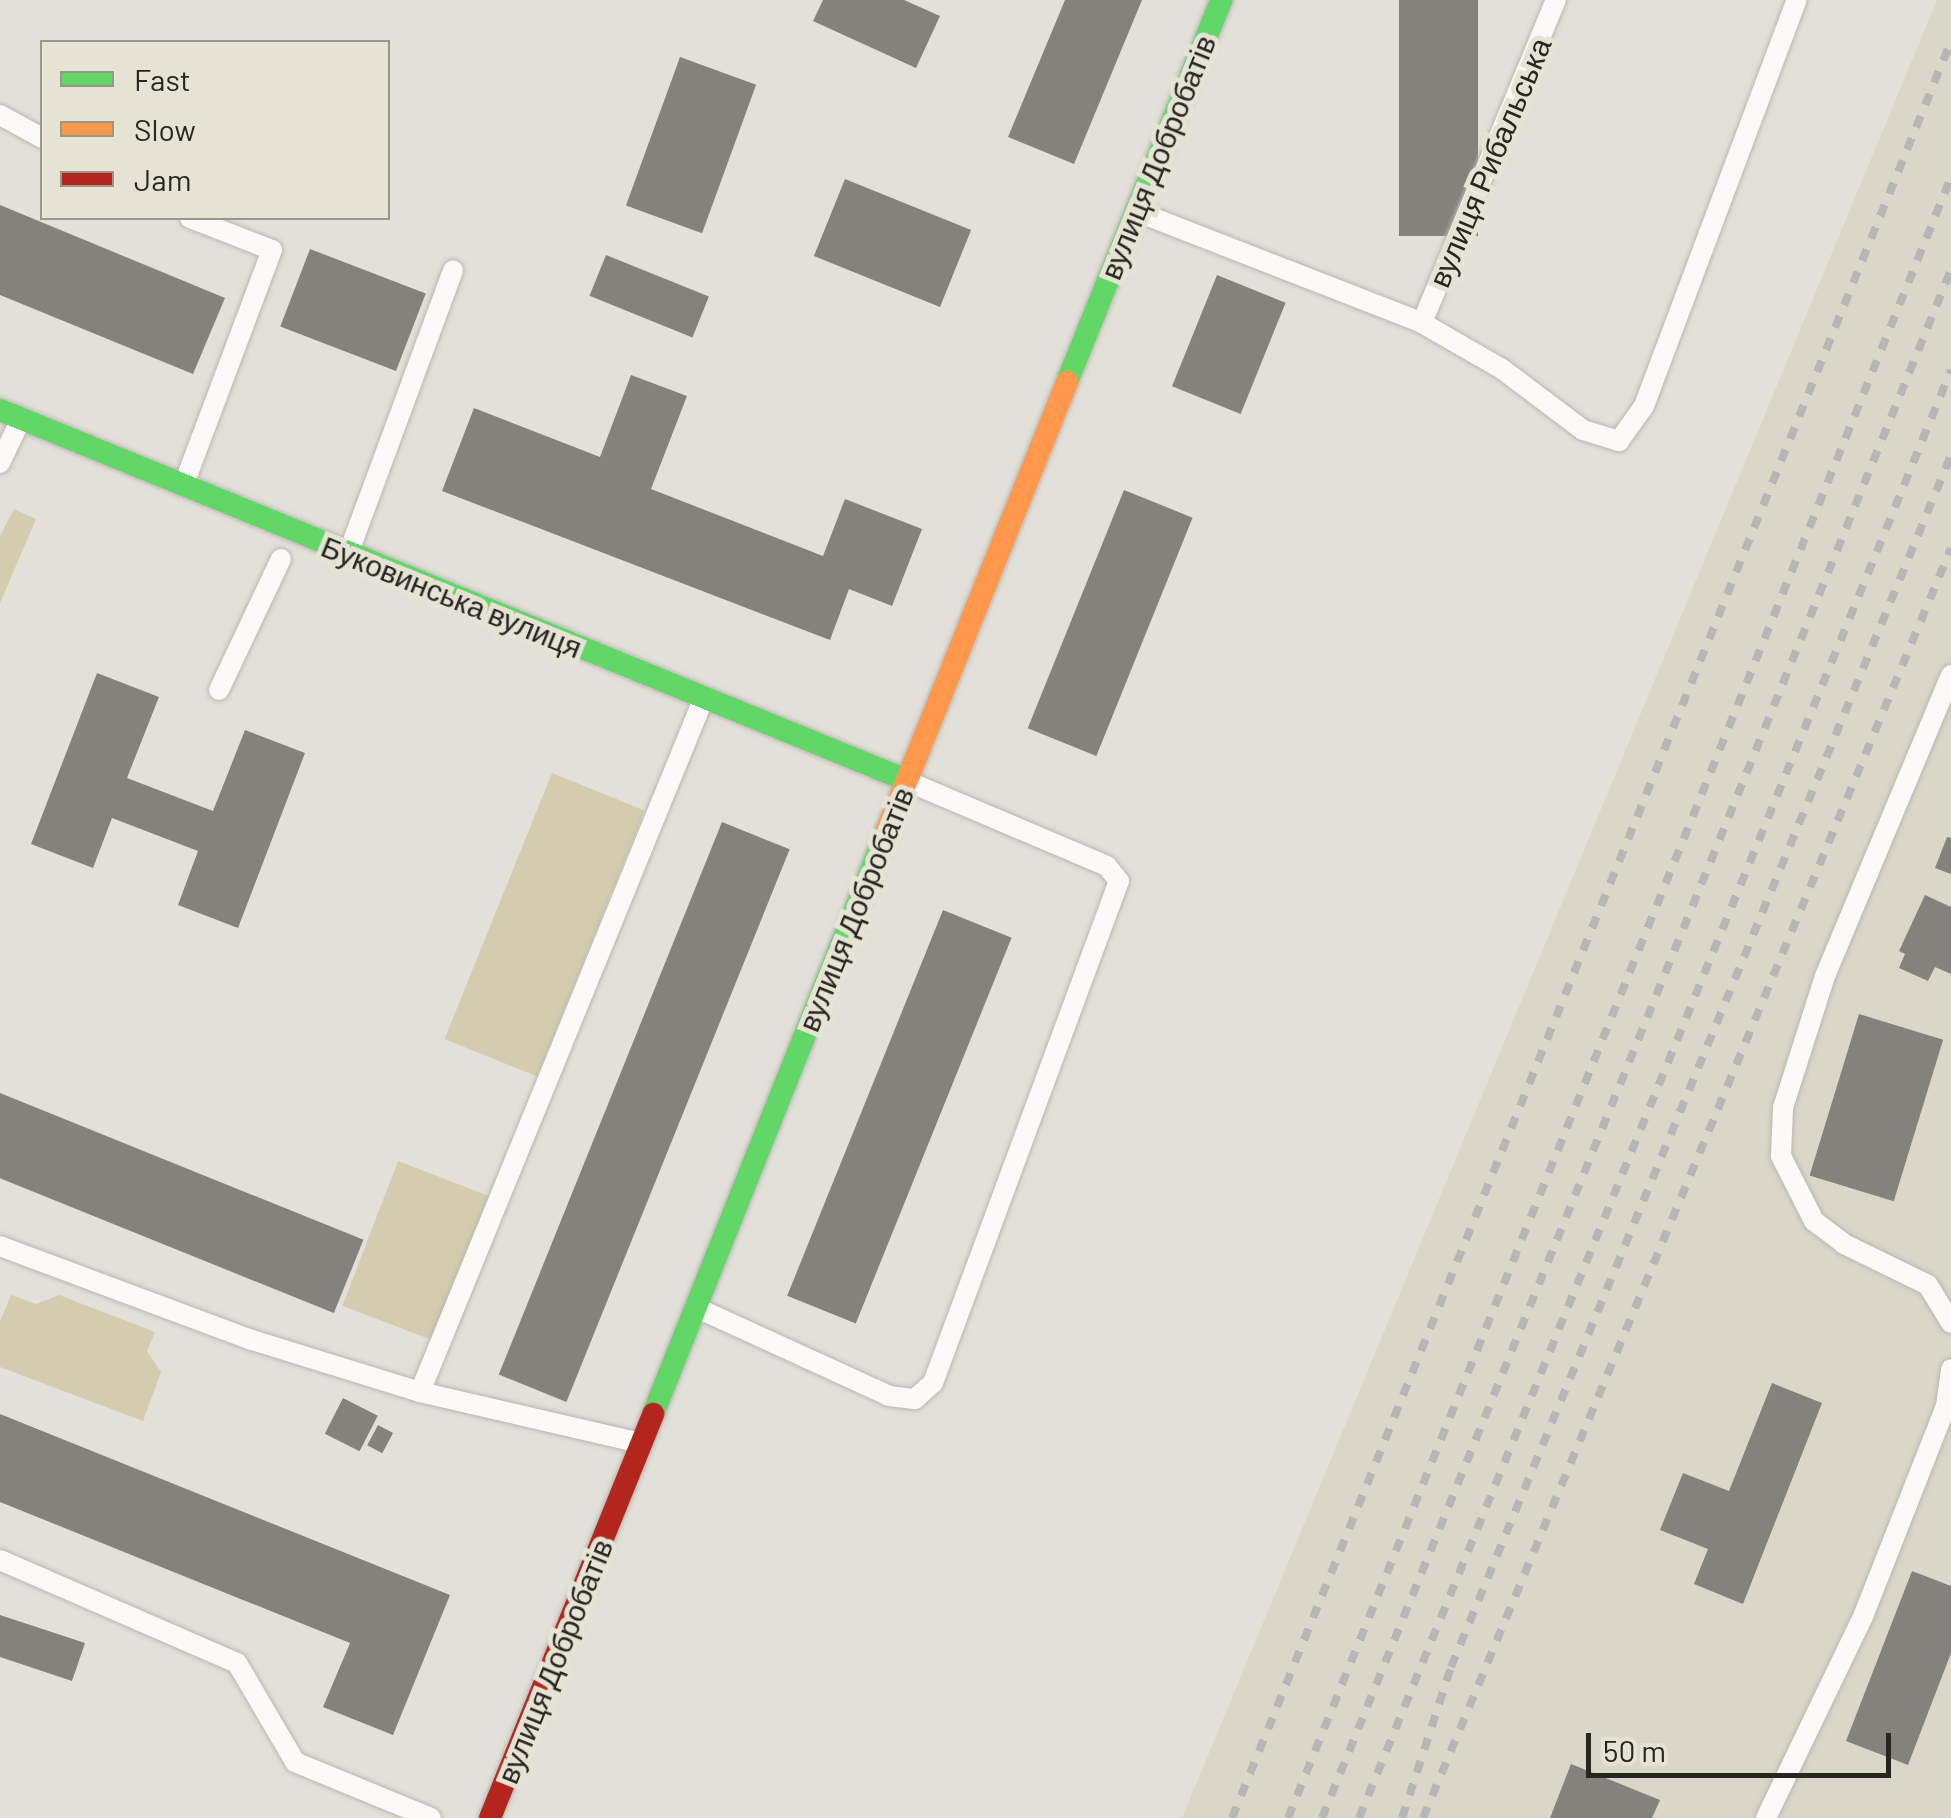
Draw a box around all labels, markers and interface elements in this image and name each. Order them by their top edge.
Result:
street label: вулиця Добробатів [1092,30,1222,284]
street label: вулиця Рибальська [1420,32,1558,292]
legend [40,40,390,220]
text: Fast [134,61,191,97]
text: Slow [134,111,196,147]
text: Jam [134,161,191,197]
street label: Буковинська вулиця [316,527,588,665]
street label: вулиця Добробатів [790,782,920,1036]
street label: вулиця Добробатів [489,1534,619,1788]
scale bar [1591,1713,1896,1775]
text: 50 m [1603,1732,1666,1768]

